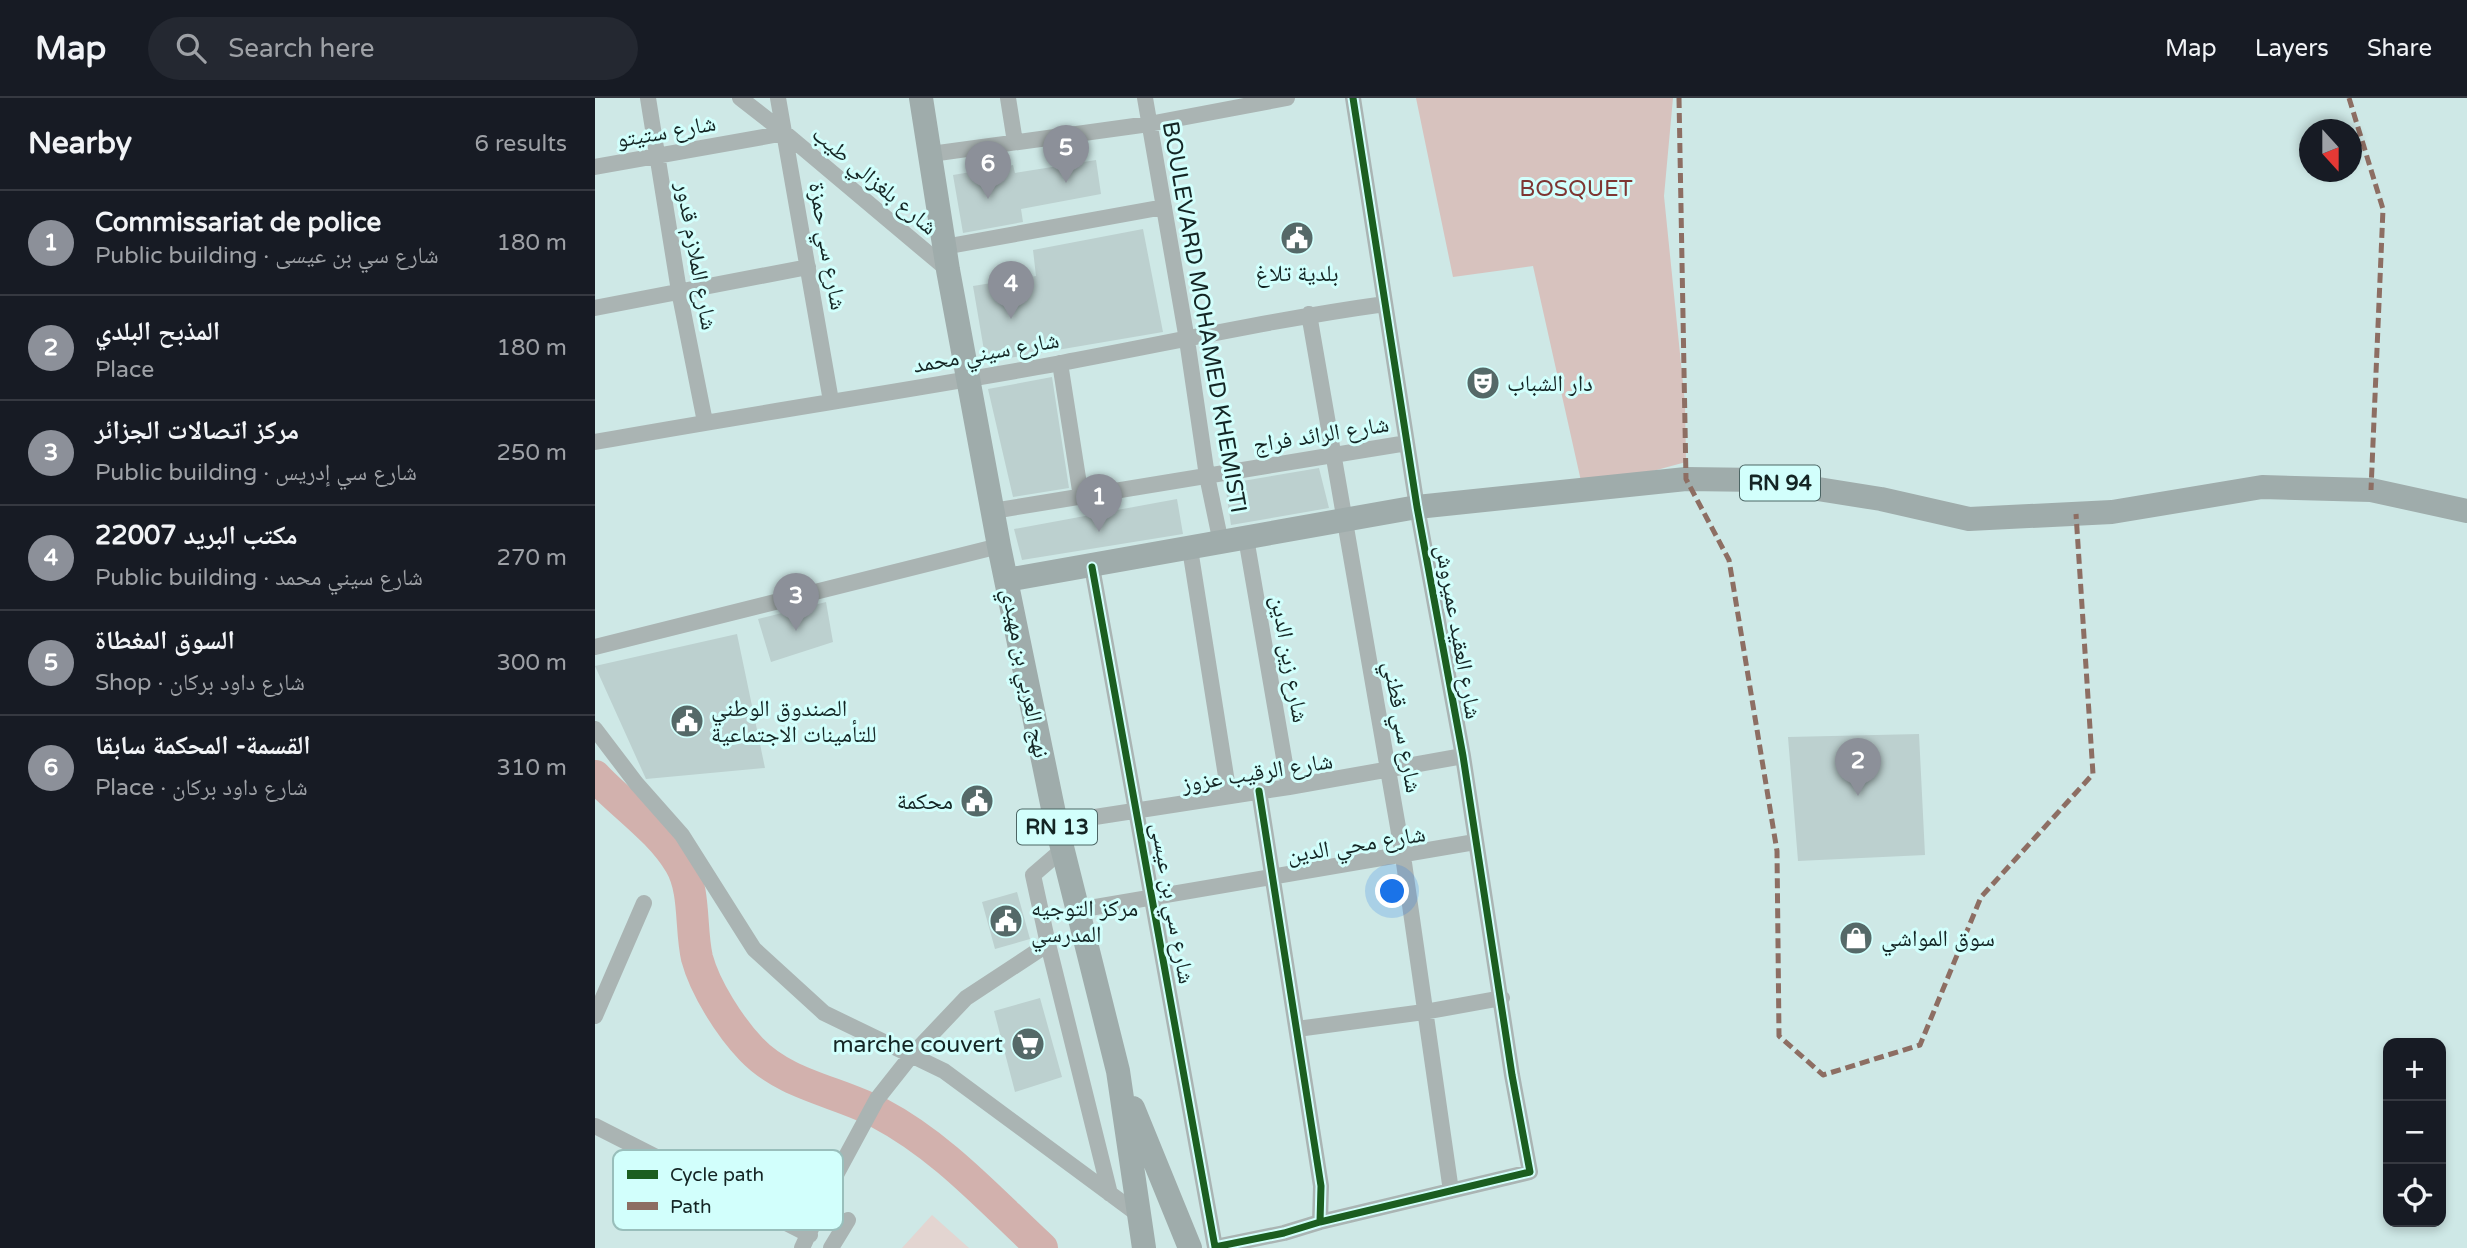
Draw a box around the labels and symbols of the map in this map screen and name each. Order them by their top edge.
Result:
street label: شارع ستيتو [614,109,718,154]
street label: BOULEVARD MOHAMED KHEMISTI [1156,119,1252,515]
north arrow [2299,119,2362,182]
street label: شارع بلغزالي طيب [804,120,943,244]
pin: 5 [1043,125,1089,183]
pin: 6 [965,141,1011,199]
park label: BOSQUET [1519,175,1633,203]
street label: شارع الملازم قدور [668,179,723,333]
street label: شارع سي حمزة [798,180,852,313]
public building icon: بلدية تلاغ [1278,219,1316,257]
place label: بلدية تلاغ [1256,260,1338,288]
pin: 4 [988,261,1034,319]
street label: شارع سيني محمد [911,326,1062,383]
theatre icon: دار الشباب [1464,364,1502,402]
place label: دار الشباب [1507,370,1593,398]
street label: شارع الرائد فراج [1251,410,1391,460]
road number: RN 94 [1740,466,1820,500]
pin: 1 [1076,474,1122,532]
street label: شارع العقيد عميروش [1429,543,1487,721]
pin: 3 [773,573,819,631]
street label: نهج العربي بن مهيدي [991,586,1055,761]
street label: شارع زين الدين [1264,593,1314,725]
street label: شارع سي قطني [1373,659,1427,796]
place label: الصندوق الوطني للتأمينات الاجتماعية [711,695,877,749]
public building icon: الصندوق الوطني للتأمينات الاجتماعية [668,702,706,740]
pin: 2 [1835,738,1881,796]
street label: شارع الرقيب عزوز [1179,747,1335,799]
public building icon: محكمة [958,782,996,820]
place label: محكمة [897,788,953,816]
road number: RN 13 [1017,810,1097,844]
street label: شارع سي بن عيسى [1140,820,1200,987]
street label: شارع محي الدين [1285,820,1428,874]
your location [1375,874,1409,908]
place label: مركز التوجيه المدرسي [1031,895,1138,953]
public building icon: مركز التوجيه المدرسي [987,902,1025,940]
shop icon: سوق المواشي [1837,919,1875,957]
place label: سوق المواشي [1881,925,1995,957]
supermarket icon: marche couvert [1009,1025,1047,1063]
place label: marche couvert [832,1031,1003,1059]
legend [613,1150,843,1230]
text: Cycle path [670,1164,764,1186]
text: Path [670,1196,712,1218]

